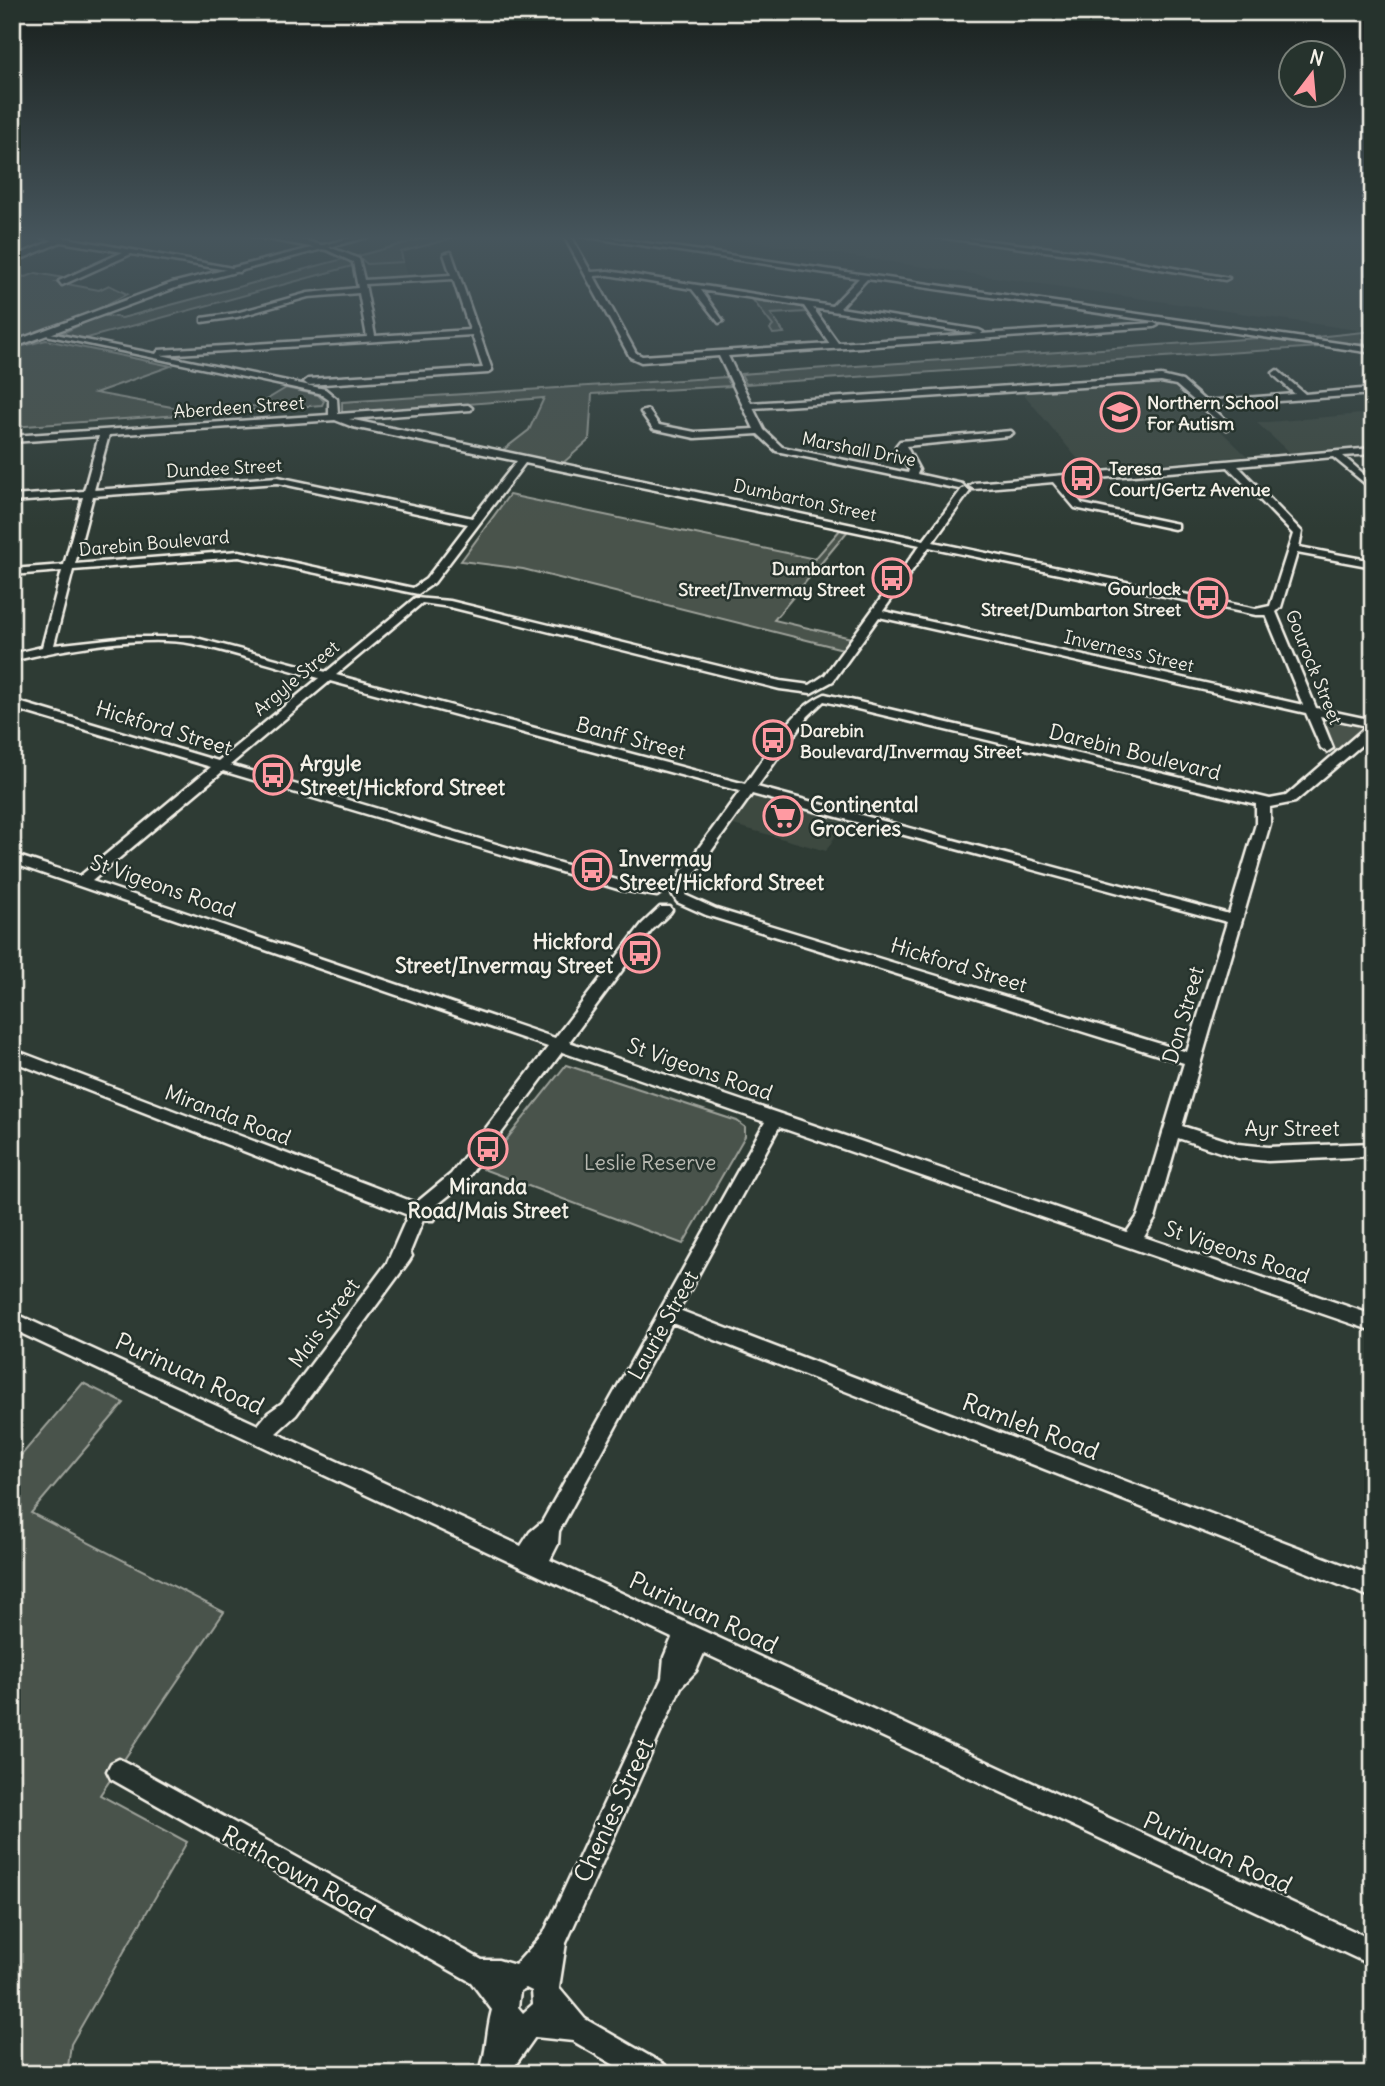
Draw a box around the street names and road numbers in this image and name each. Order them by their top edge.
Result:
street label: Aberdeen Street [173,391,305,423]
street label: Marshall Drive [800,427,918,471]
street label: Dundee Street [166,453,282,483]
street label: Dumbarton Street [731,474,879,526]
street label: Darebin Boulevard [78,525,231,561]
street label: Gourock Street [1281,606,1347,728]
street label: Inverness Street [1062,625,1196,677]
street label: Argyle Street [248,635,344,721]
street label: Hickford Street [92,694,236,762]
street label: Banff Street [573,710,689,766]
street label: Darebin Boulevard [1046,718,1224,786]
street label: St Vigeons Road [87,848,239,924]
street label: Hickford Street [887,931,1031,999]
street label: Don Street [1156,963,1210,1067]
street label: St Vigeons Road [624,1031,776,1107]
street label: Miranda Road [161,1079,295,1151]
street label: Ayr Street [1244,1115,1340,1142]
street label: St Vigeons Road [1161,1214,1313,1290]
street label: Laurie Street [622,1266,704,1384]
street label: Mais Street [282,1273,366,1373]
street label: Purinuan Road [111,1325,269,1421]
street label: Ramleh Road [958,1386,1104,1466]
street label: Purinuan Road [625,1564,783,1660]
street label: Chenies Street [567,1733,659,1887]
street label: Purinuan Road [1139,1804,1297,1900]
street label: Rathcown Road [217,1818,381,1928]

